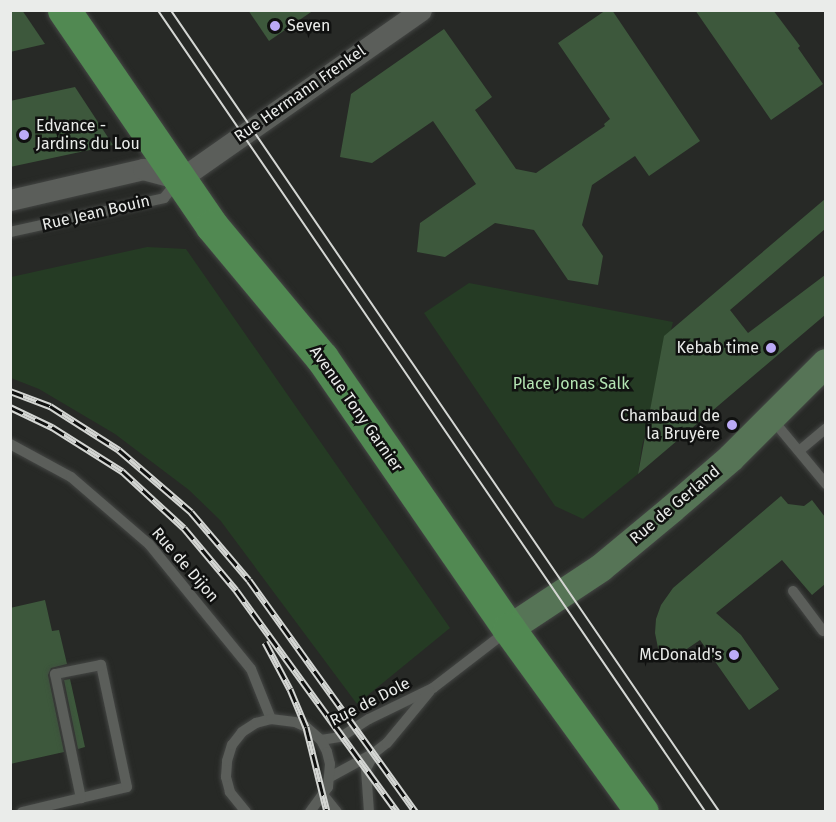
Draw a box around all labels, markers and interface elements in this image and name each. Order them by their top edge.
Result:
place label: Seven [287,16,330,36]
marker: Seven [268,19,282,33]
street label: Rue Hermann Frenkel [231,41,369,147]
place label: Edvance - Jardins du Lou [36,116,140,154]
marker: Edvance - Jardins du Lou [17,128,31,142]
street label: Rue Jean Bouin [40,191,152,235]
place label: Kebab time [677,338,759,358]
marker: Kebab time [764,341,778,355]
street label: Avenue Tony Garnier [305,342,407,476]
park label: Place Jonas Salk [513,374,629,394]
place label: Chambaud de la Bruyère [620,406,720,444]
marker: Chambaud de la Bruyère [725,418,739,432]
street label: Rue de Gerland [626,462,724,548]
street label: Rue de Dijon [147,524,223,606]
place label: McDonald's [639,645,722,665]
marker: McDonald's [727,648,741,662]
street label: Rue de Dole [327,674,413,730]

